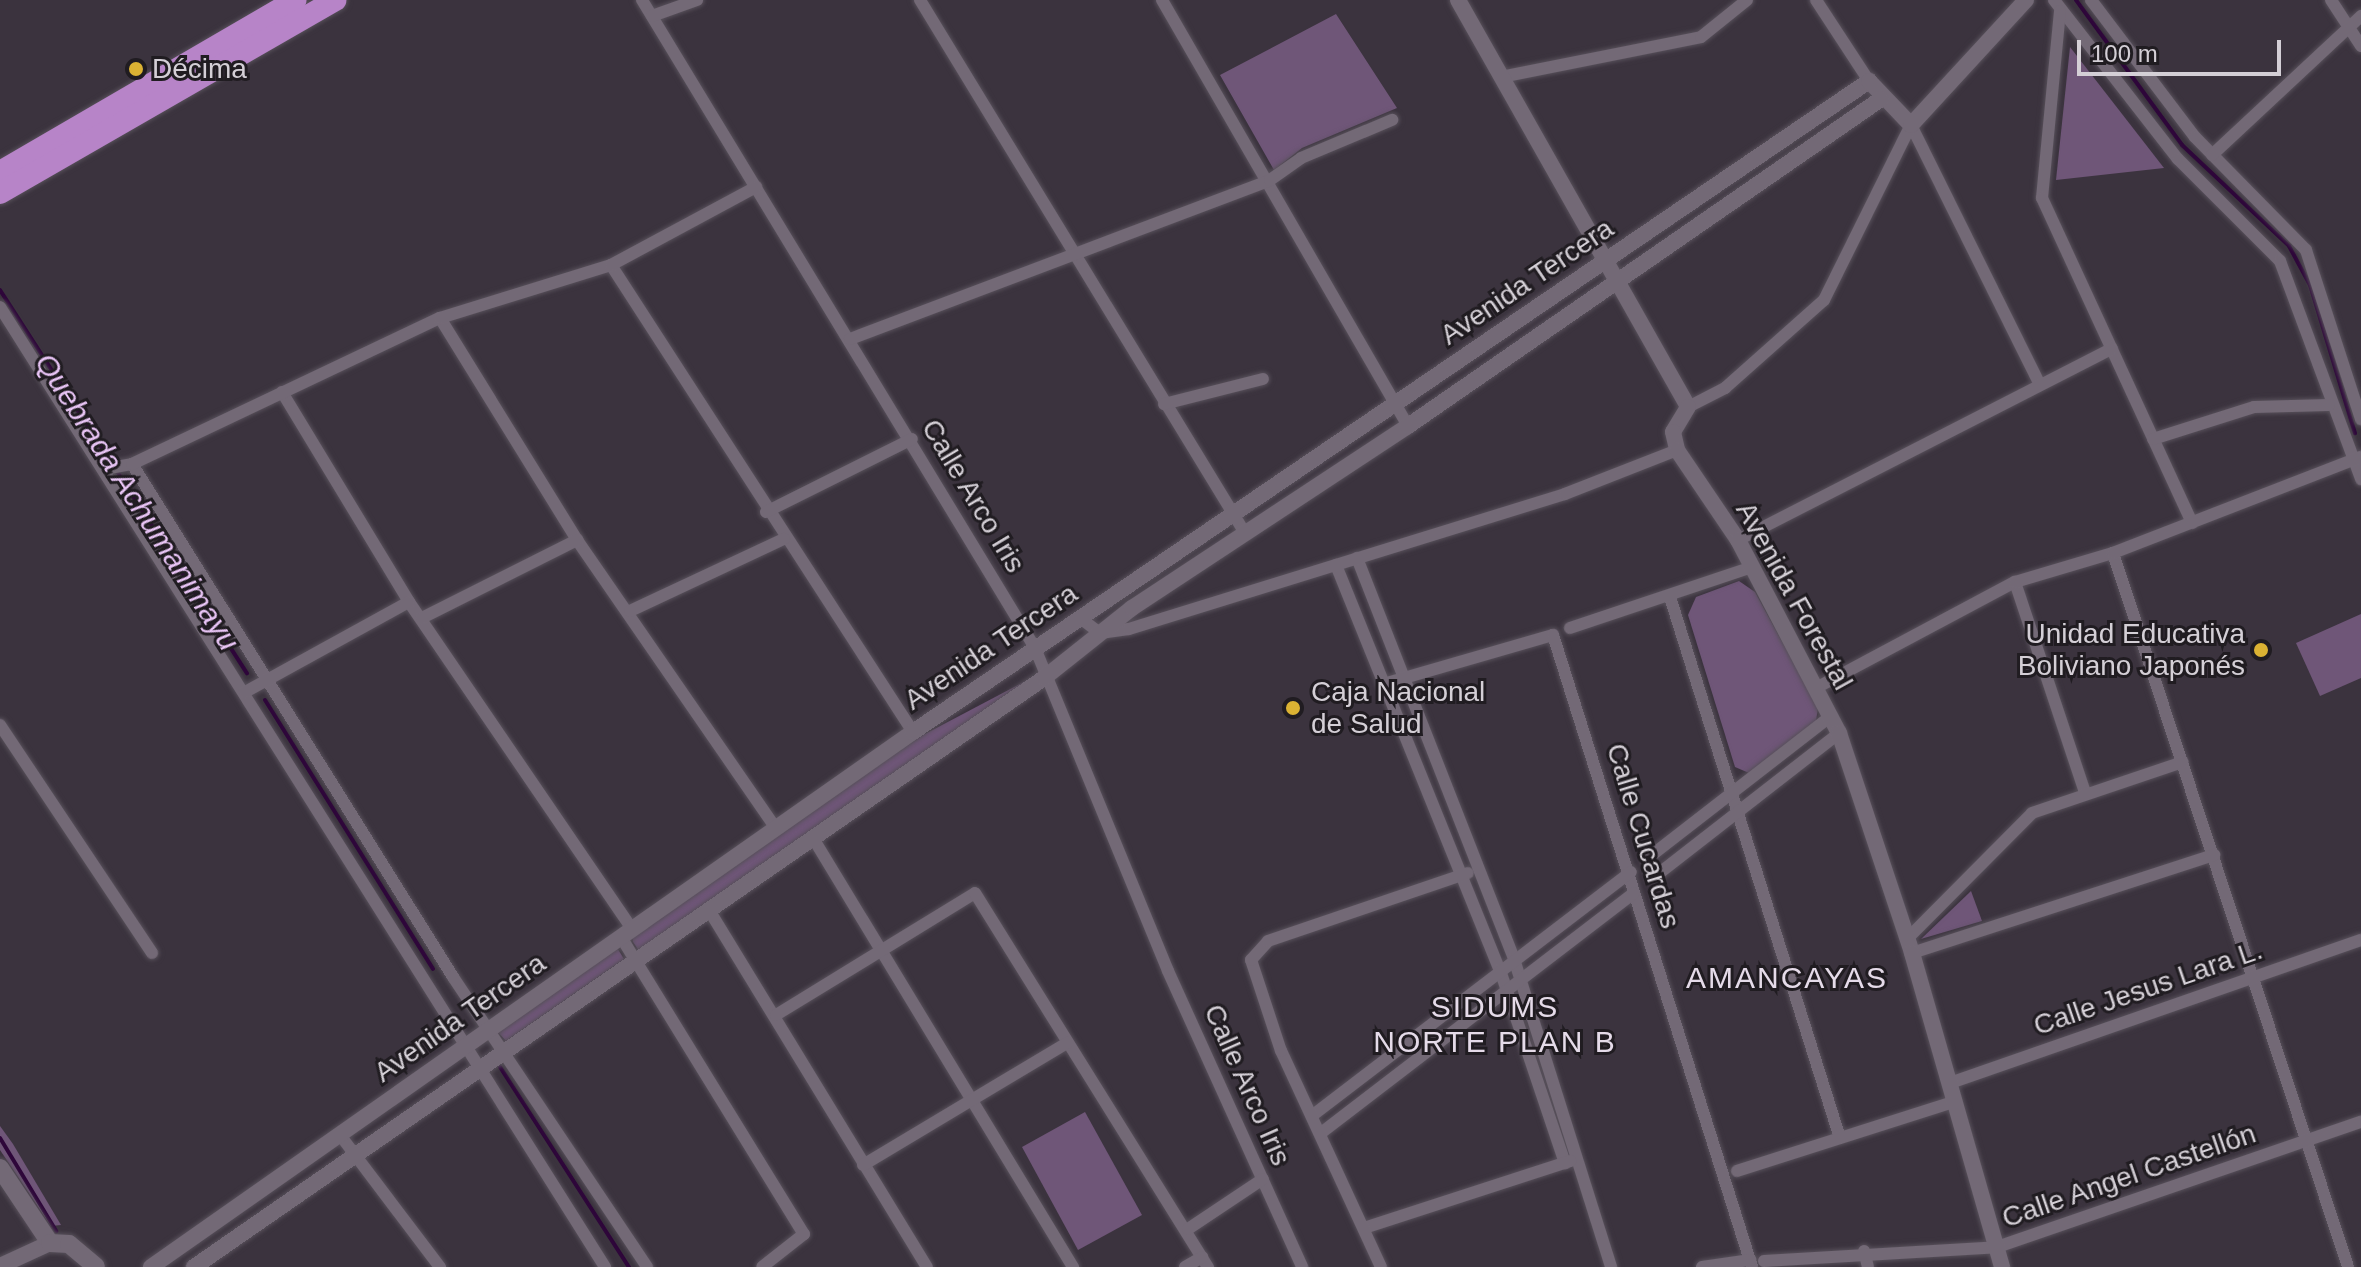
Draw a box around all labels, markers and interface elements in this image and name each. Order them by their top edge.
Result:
scale bar [2081,24,2285,74]
text: 100 m [2091,40,2158,67]
place label: Décima [152,52,247,86]
marker: Décima [127,60,145,78]
street label: Avenida Tercera [1434,212,1620,352]
water label: Quebrada Achumanimayu [27,346,247,658]
street label: Calle Arco Iris [914,413,1032,579]
street label: Avenida Forestal [1728,496,1860,696]
street label: Avenida Tercera [898,577,1084,717]
place label: Unidad Educativa Boliviano Japonés [2018,617,2245,683]
marker: Unidad Educativa Boliviano Japonés [2252,641,2270,659]
place label: Caja Nacional de Salud [1311,675,1485,741]
marker: Caja Nacional de Salud [1282,697,1304,719]
street label: Calle Cucardas [1599,740,1687,932]
street label: Calle Jesus Lara L. [2029,933,2267,1043]
street label: Avenida Tercera [368,946,552,1090]
district label: AMANCAYAS [1686,960,1888,996]
district label: SIDUMS NORTE PLAN B [1373,989,1617,1060]
street label: Calle Arco Iris [1196,999,1298,1171]
street label: Calle Angel Castellón [1997,1117,2261,1235]

